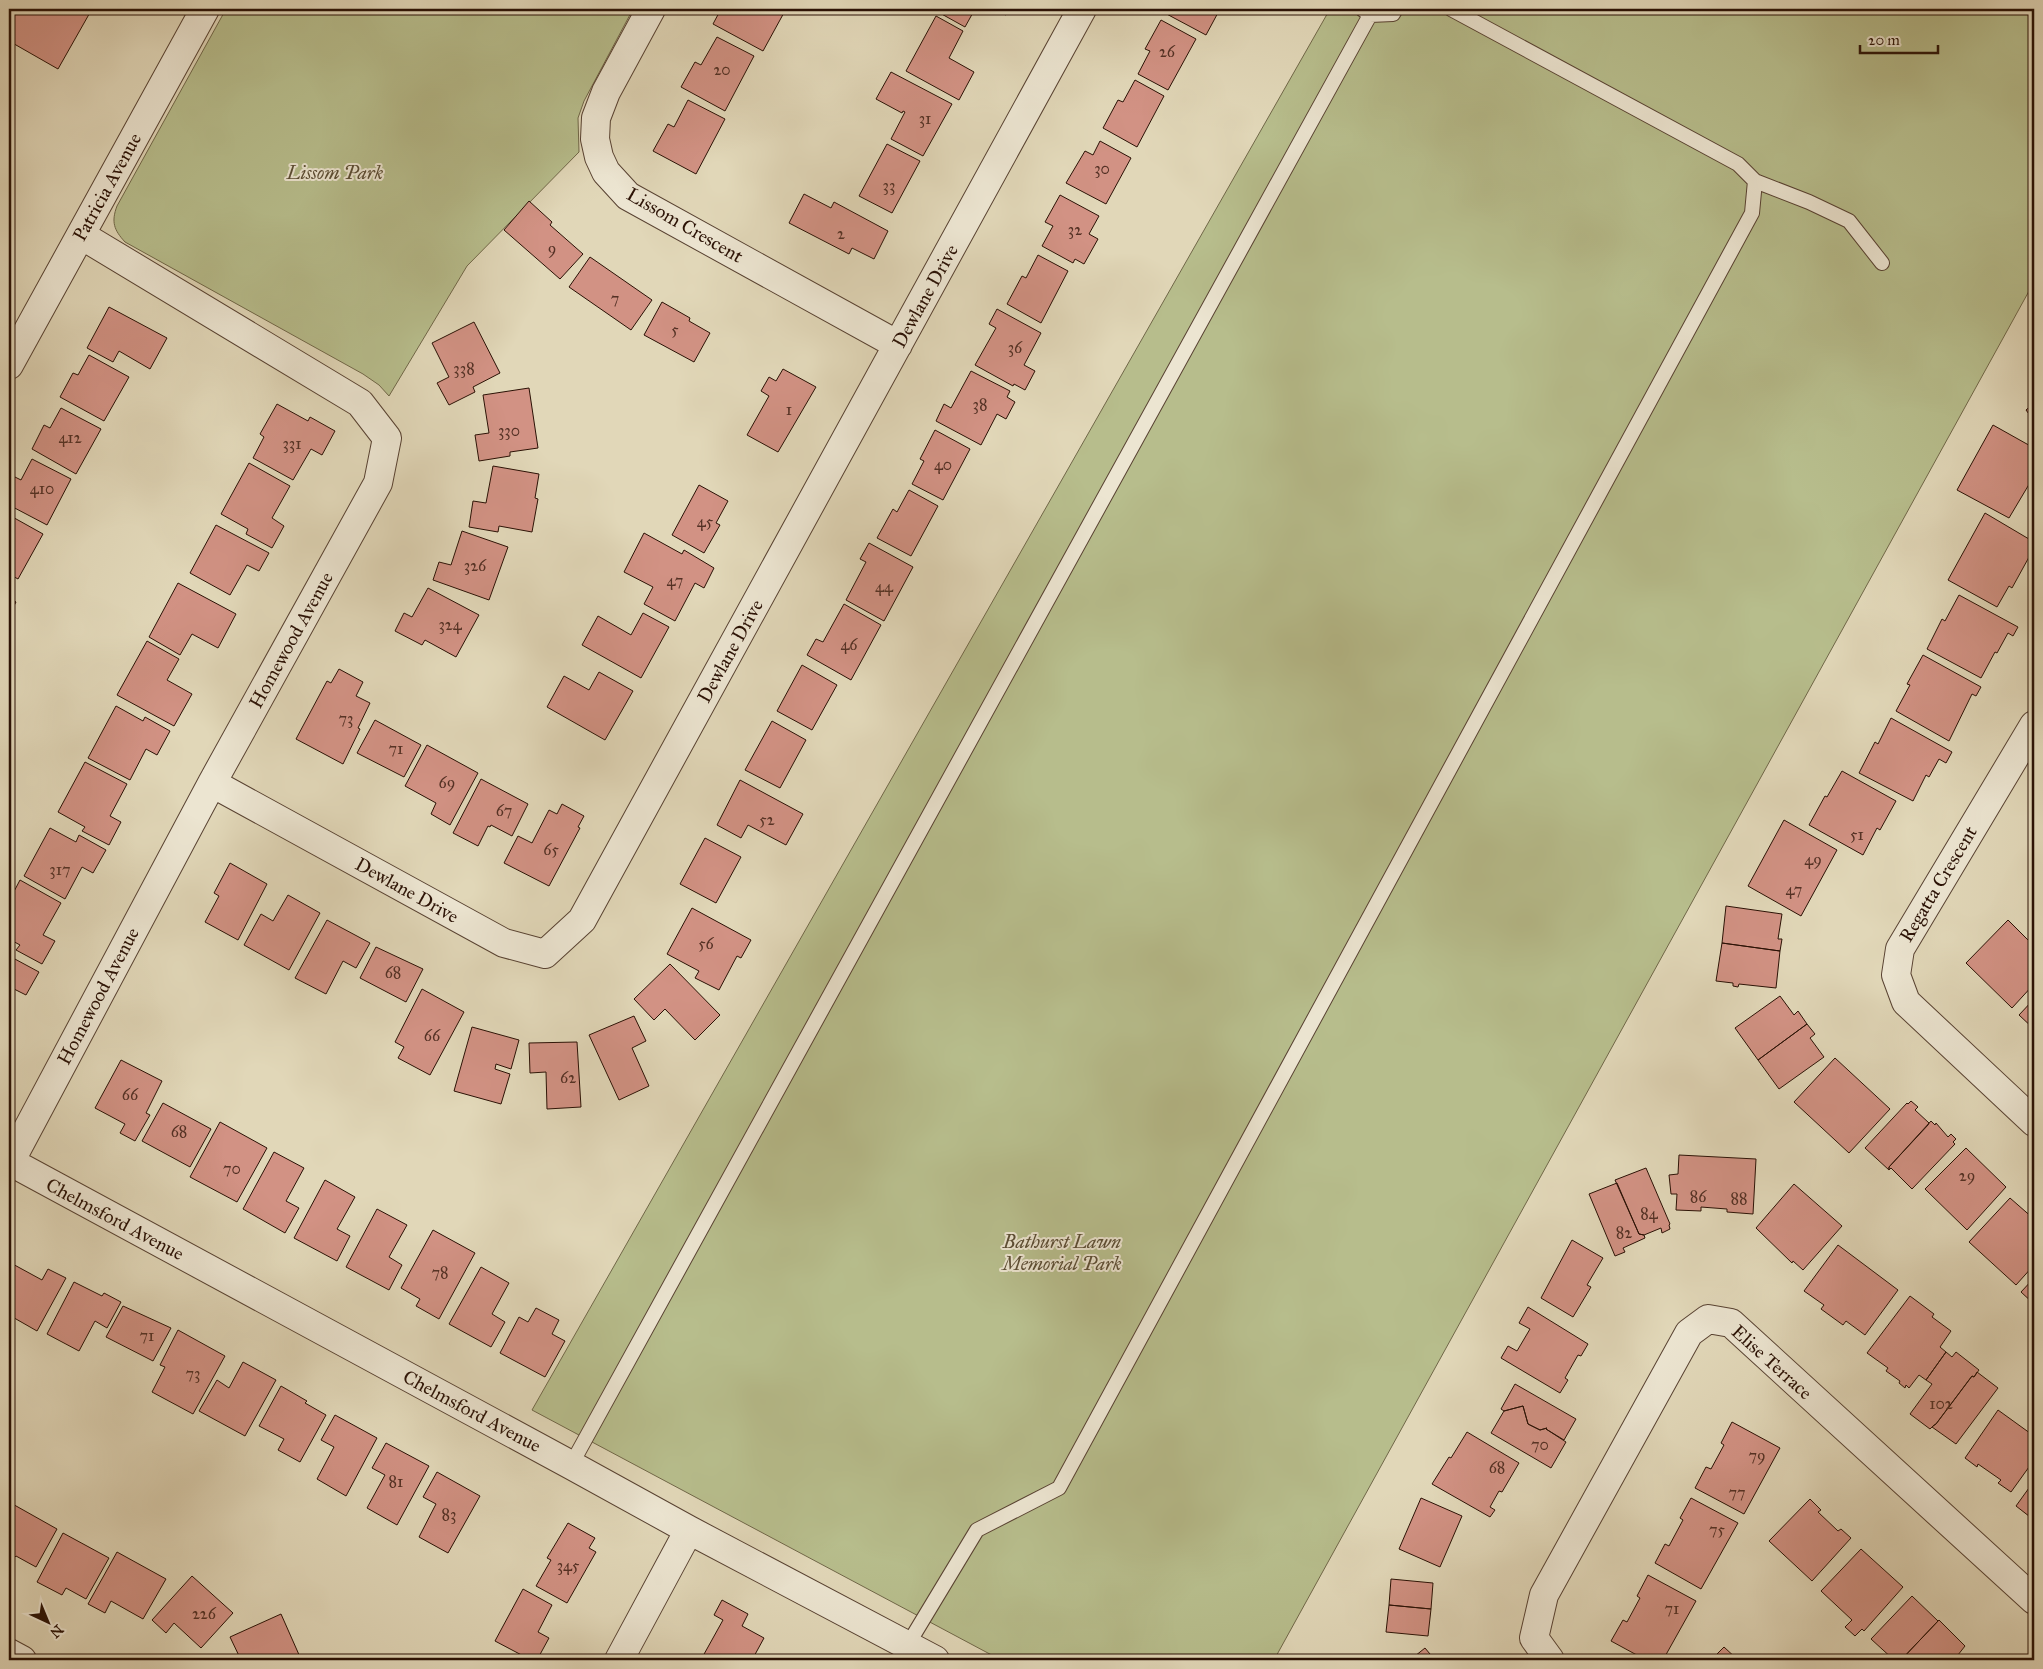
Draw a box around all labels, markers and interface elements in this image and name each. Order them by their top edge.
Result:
scale bar [1860,22,1938,54]
text: 20 m [1868,31,1900,49]
house number: 26 [1159,42,1176,61]
house number: 20 [713,60,731,79]
house number: 31 [919,109,931,128]
street label: Patricia Avenue [68,129,146,245]
house number: 30 [1094,159,1110,178]
park label: Lissom Park [286,161,384,184]
house number: 33 [883,176,895,195]
street label: Lissom Crescent [623,182,747,268]
house number: 32 [1068,220,1082,239]
house number: 2 [837,224,845,243]
house number: 9 [548,239,556,258]
street label: Dewlane Drive [887,240,963,352]
house number: 7 [611,289,619,308]
house number: 5 [671,320,679,339]
house number: 36 [1008,338,1023,357]
house number: 338 [453,359,475,378]
house number: 38 [973,395,987,414]
house number: 1 [786,400,792,419]
house number: 330 [498,421,520,440]
house number: 412 [58,428,82,447]
house number: 331 [282,434,302,453]
house number: 40 [934,455,952,474]
house number: 410 [30,479,54,498]
house number: 45 [697,512,714,531]
house number: 326 [464,556,487,575]
street label: Homewood Avenue [244,568,338,712]
house number: 47 [667,571,683,590]
house number: 44 [875,577,894,596]
street label: Dewlane Drive [692,595,768,707]
house number: 324 [438,615,463,634]
house number: 46 [840,635,858,654]
house number: 73 [339,709,353,728]
house number: 71 [389,739,403,758]
house number: 69 [439,773,455,792]
house number: 67 [496,801,512,820]
house number: 52 [759,810,775,829]
street label: Regatta Crescent [1894,822,1983,947]
house number: 51 [1850,825,1864,844]
house number: 65 [543,840,559,859]
house number: 49 [1804,850,1822,869]
street label: Dewlane Drive [351,852,463,928]
house number: 317 [49,860,71,879]
house number: 47 [1786,880,1802,899]
street label: Homewood Avenue [52,923,144,1069]
house number: 56 [698,934,715,953]
house number: 68 [385,963,401,982]
house number: 66 [424,1026,441,1045]
house number: 62 [560,1068,576,1087]
house number: 66 [122,1085,139,1104]
house number: 68 [171,1122,187,1141]
house number: 70 [223,1159,241,1178]
house number: 29 [1959,1166,1975,1185]
street label: Chelmsford Avenue [42,1173,188,1265]
house number: 86 [1690,1187,1707,1206]
house number: 88 [1730,1189,1748,1208]
house number: 84 [1640,1204,1659,1223]
house number: 82 [1616,1223,1632,1242]
park label: Bathurst Lawn Memorial Park [1001,1230,1122,1275]
house number: 78 [431,1263,449,1282]
street label: Elise Terrace [1727,1320,1817,1404]
house number: 71 [140,1326,154,1345]
house number: 73 [186,1364,200,1383]
street label: Chelmsford Avenue [399,1365,545,1457]
house number: 102 [1929,1394,1953,1413]
house number: 70 [1531,1435,1549,1454]
house number: 79 [1748,1446,1766,1465]
house number: 68 [1489,1458,1505,1477]
house number: 81 [389,1472,403,1491]
house number: 77 [1728,1483,1746,1502]
house number: 83 [442,1505,456,1524]
house number: 75 [1709,1520,1726,1539]
house number: 345 [557,1556,580,1575]
north arrow [22,1596,72,1646]
house number: 71 [1665,1599,1679,1618]
house number: 226 [192,1604,217,1623]
text: N [46,1621,67,1641]

